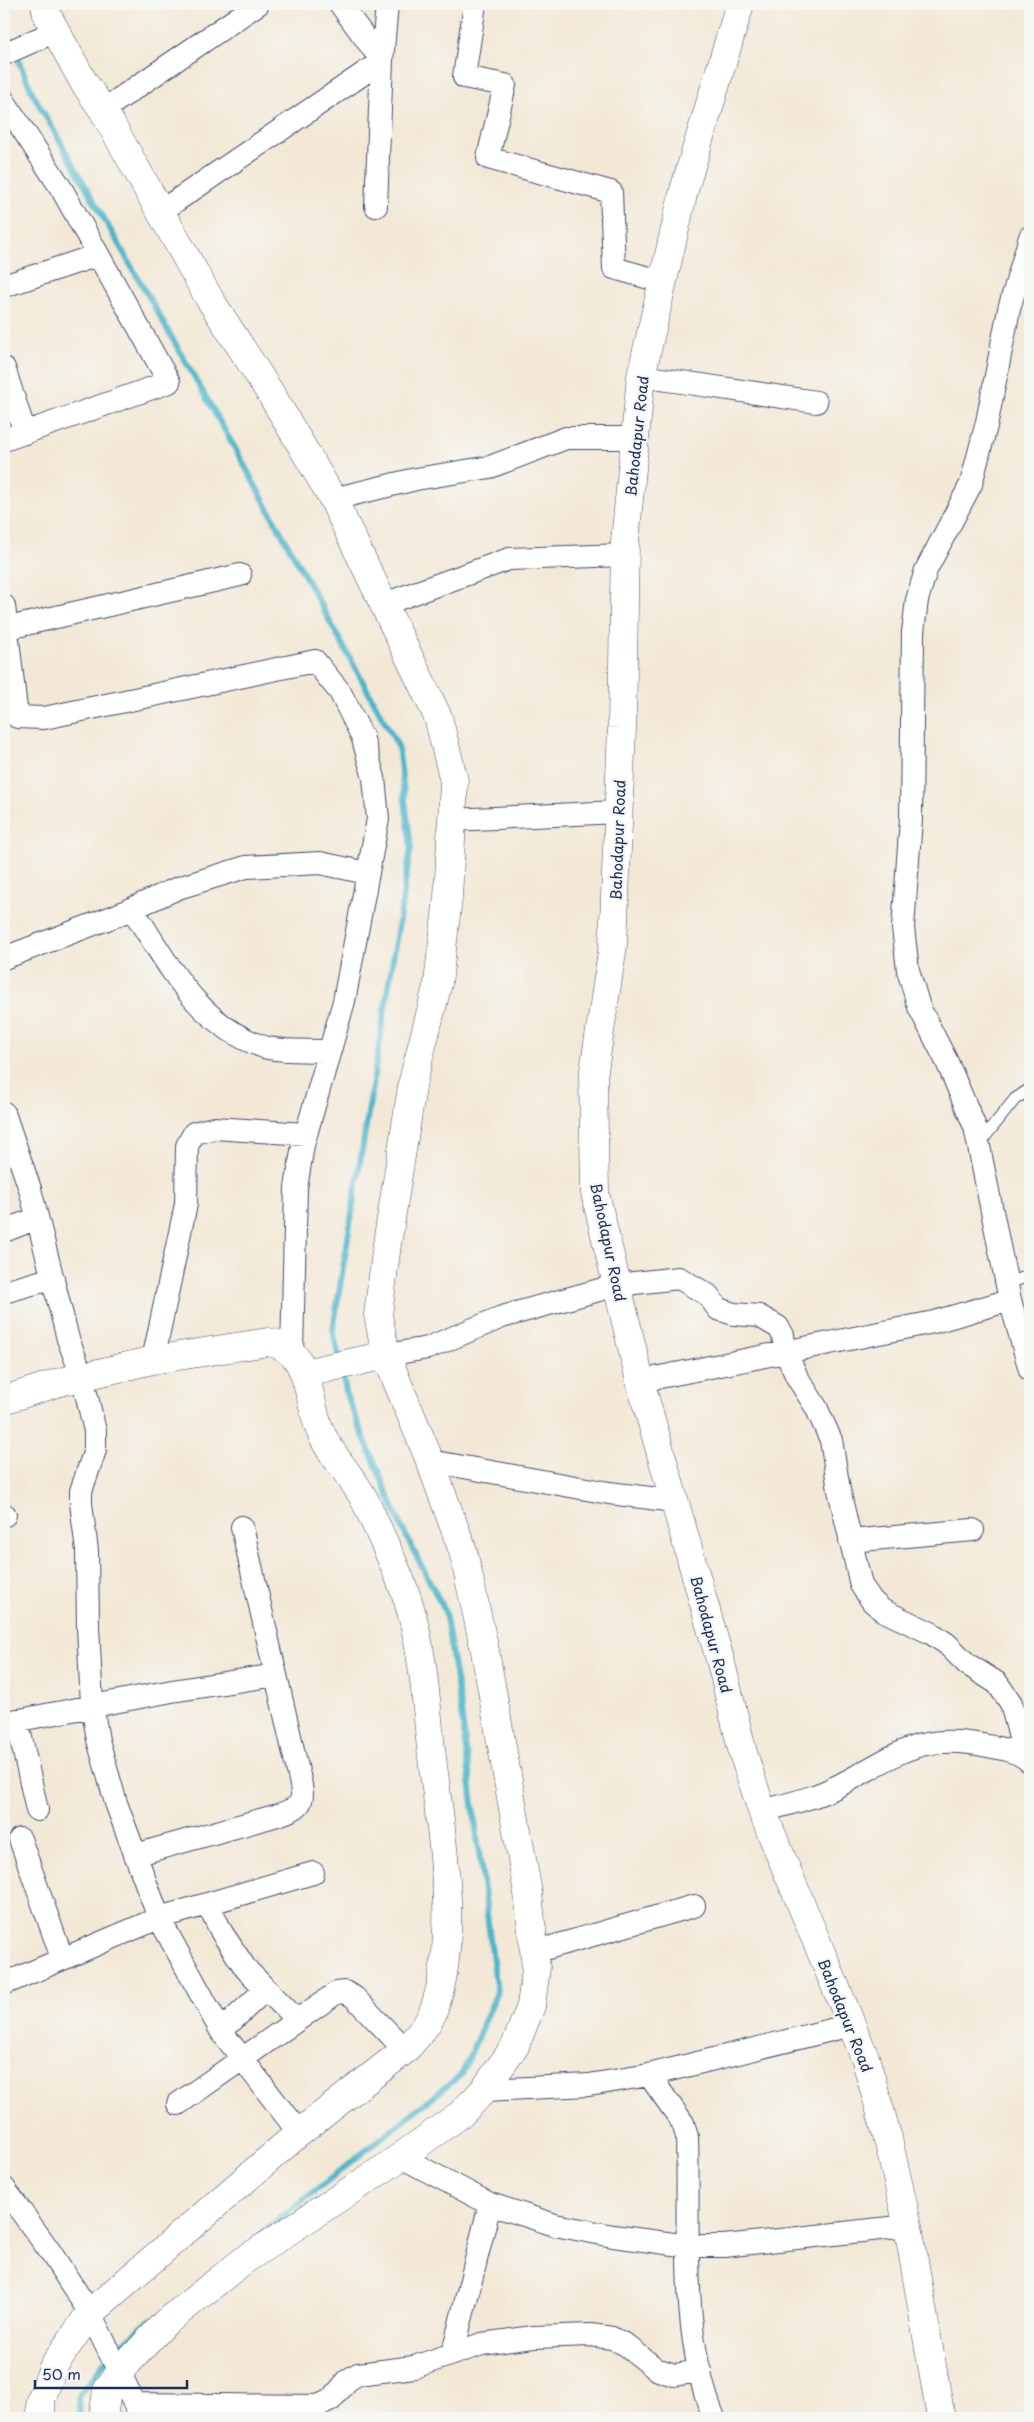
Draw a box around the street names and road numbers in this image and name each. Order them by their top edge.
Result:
street label: Bahodapur Road [618,375,654,497]
street label: Bahodapur Road [603,779,631,901]
street label: Bahodapur Road [585,1180,633,1304]
street label: Bahodapur Road [685,1572,739,1696]
street label: Bahodapur Road [813,1955,879,2075]

